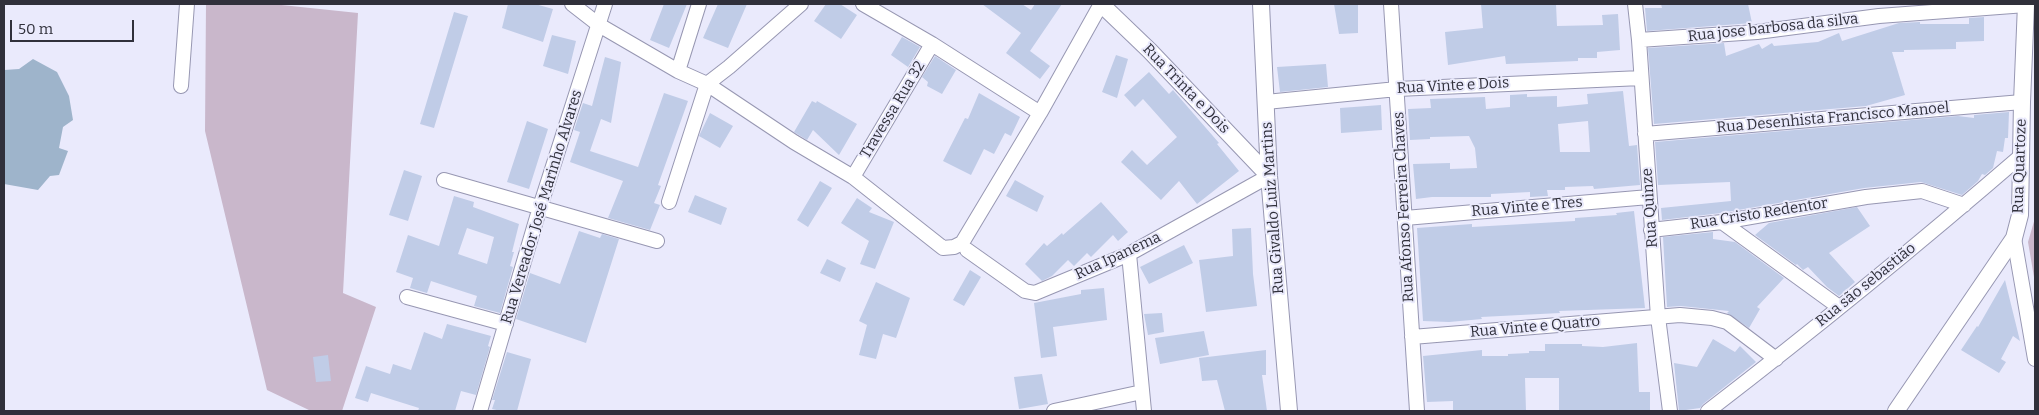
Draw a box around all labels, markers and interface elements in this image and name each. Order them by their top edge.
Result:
scale bar [12,10,136,42]
street label: Rua jose barbosa da silva [1687,10,1859,46]
text: 50 m [18,20,53,38]
street label: Rua Trinta e Dois [1139,40,1233,138]
street label: Travessa Rua 32 [857,58,929,162]
street label: Rua Vinte e Dois [1396,74,1510,98]
street label: Rua Vereador José Marinho Alvares [498,88,586,326]
street label: Rua Desenhista Francisco Manoel [1716,99,1950,137]
street label: Rua Afonso Ferreira Chaves [1390,111,1418,303]
street label: Rua Quartoze [2009,118,2031,214]
street label: Rua Givaldo Luiz Martins [1258,121,1288,295]
street label: Rua Quinze [1638,167,1662,249]
street label: Rua Vinte e Tres [1471,193,1583,221]
street label: Rua Cristo Redentor [1689,194,1829,234]
street label: Rua Ipanema [1072,228,1164,284]
street label: Rua são sebastião [1812,239,1920,331]
street label: Rua Vinte e Quatro [1469,312,1601,342]

